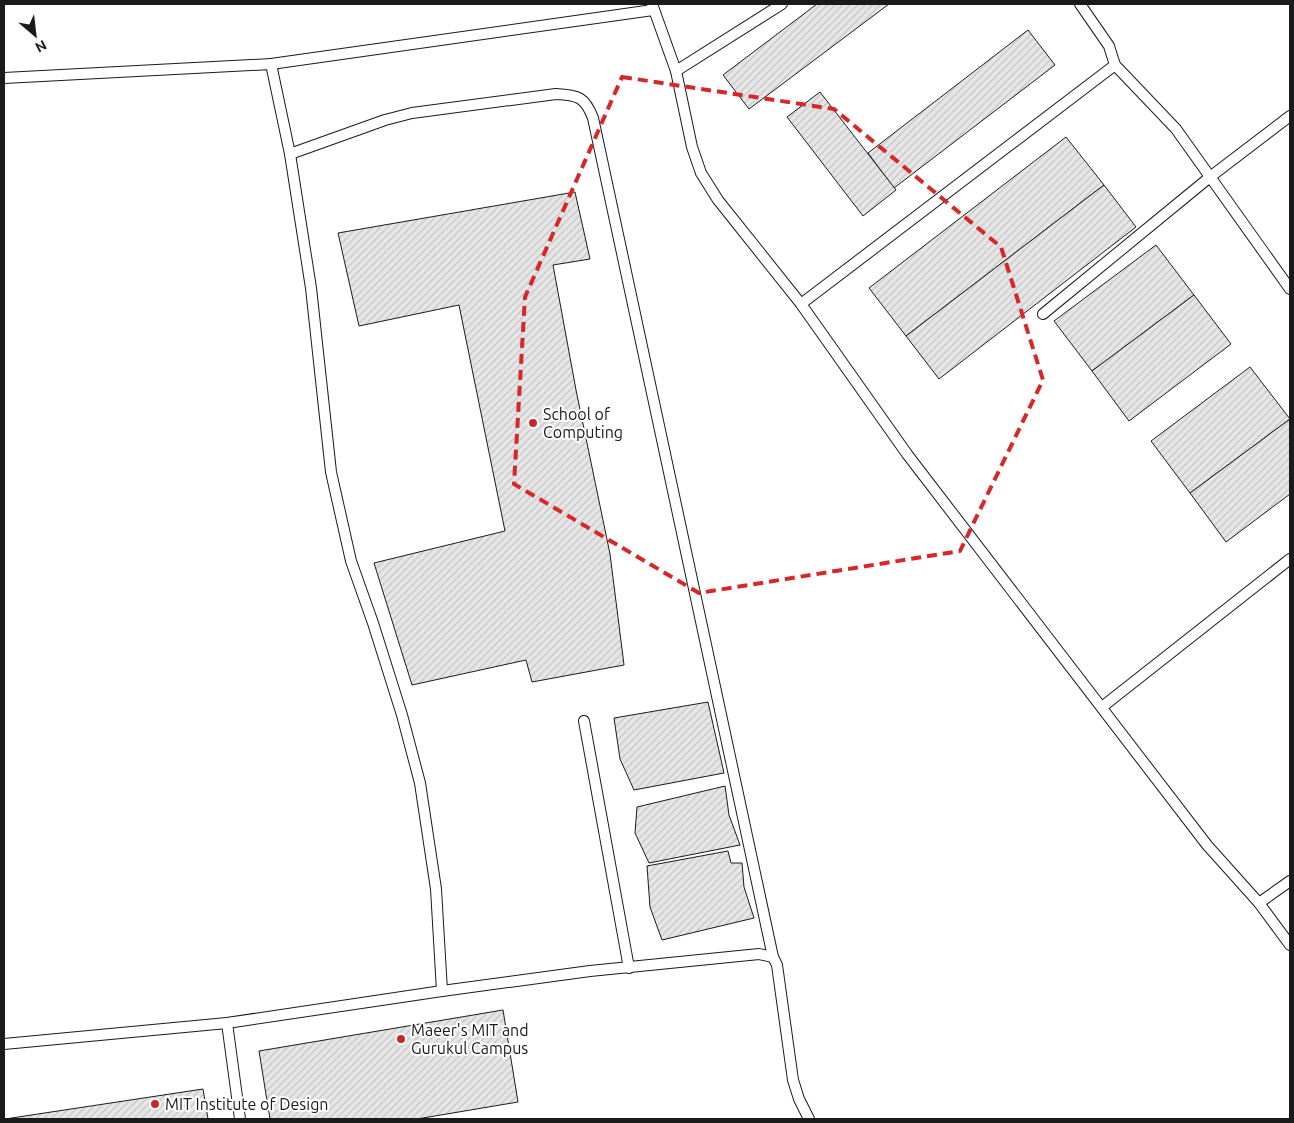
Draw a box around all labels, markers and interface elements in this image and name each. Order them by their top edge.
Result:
north arrow [10,10,60,60]
text: N [33,37,49,56]
place label: School of Computing [543,405,623,441]
marker: School of Computing [527,417,539,429]
place label: Maeer's MIT and Gurukul Campus [411,1021,529,1057]
marker: Maeer's MIT and Gurukul Campus [395,1033,407,1045]
place label: MIT Institute of Design [165,1095,329,1113]
marker: MIT Institute of Design [149,1098,161,1110]

